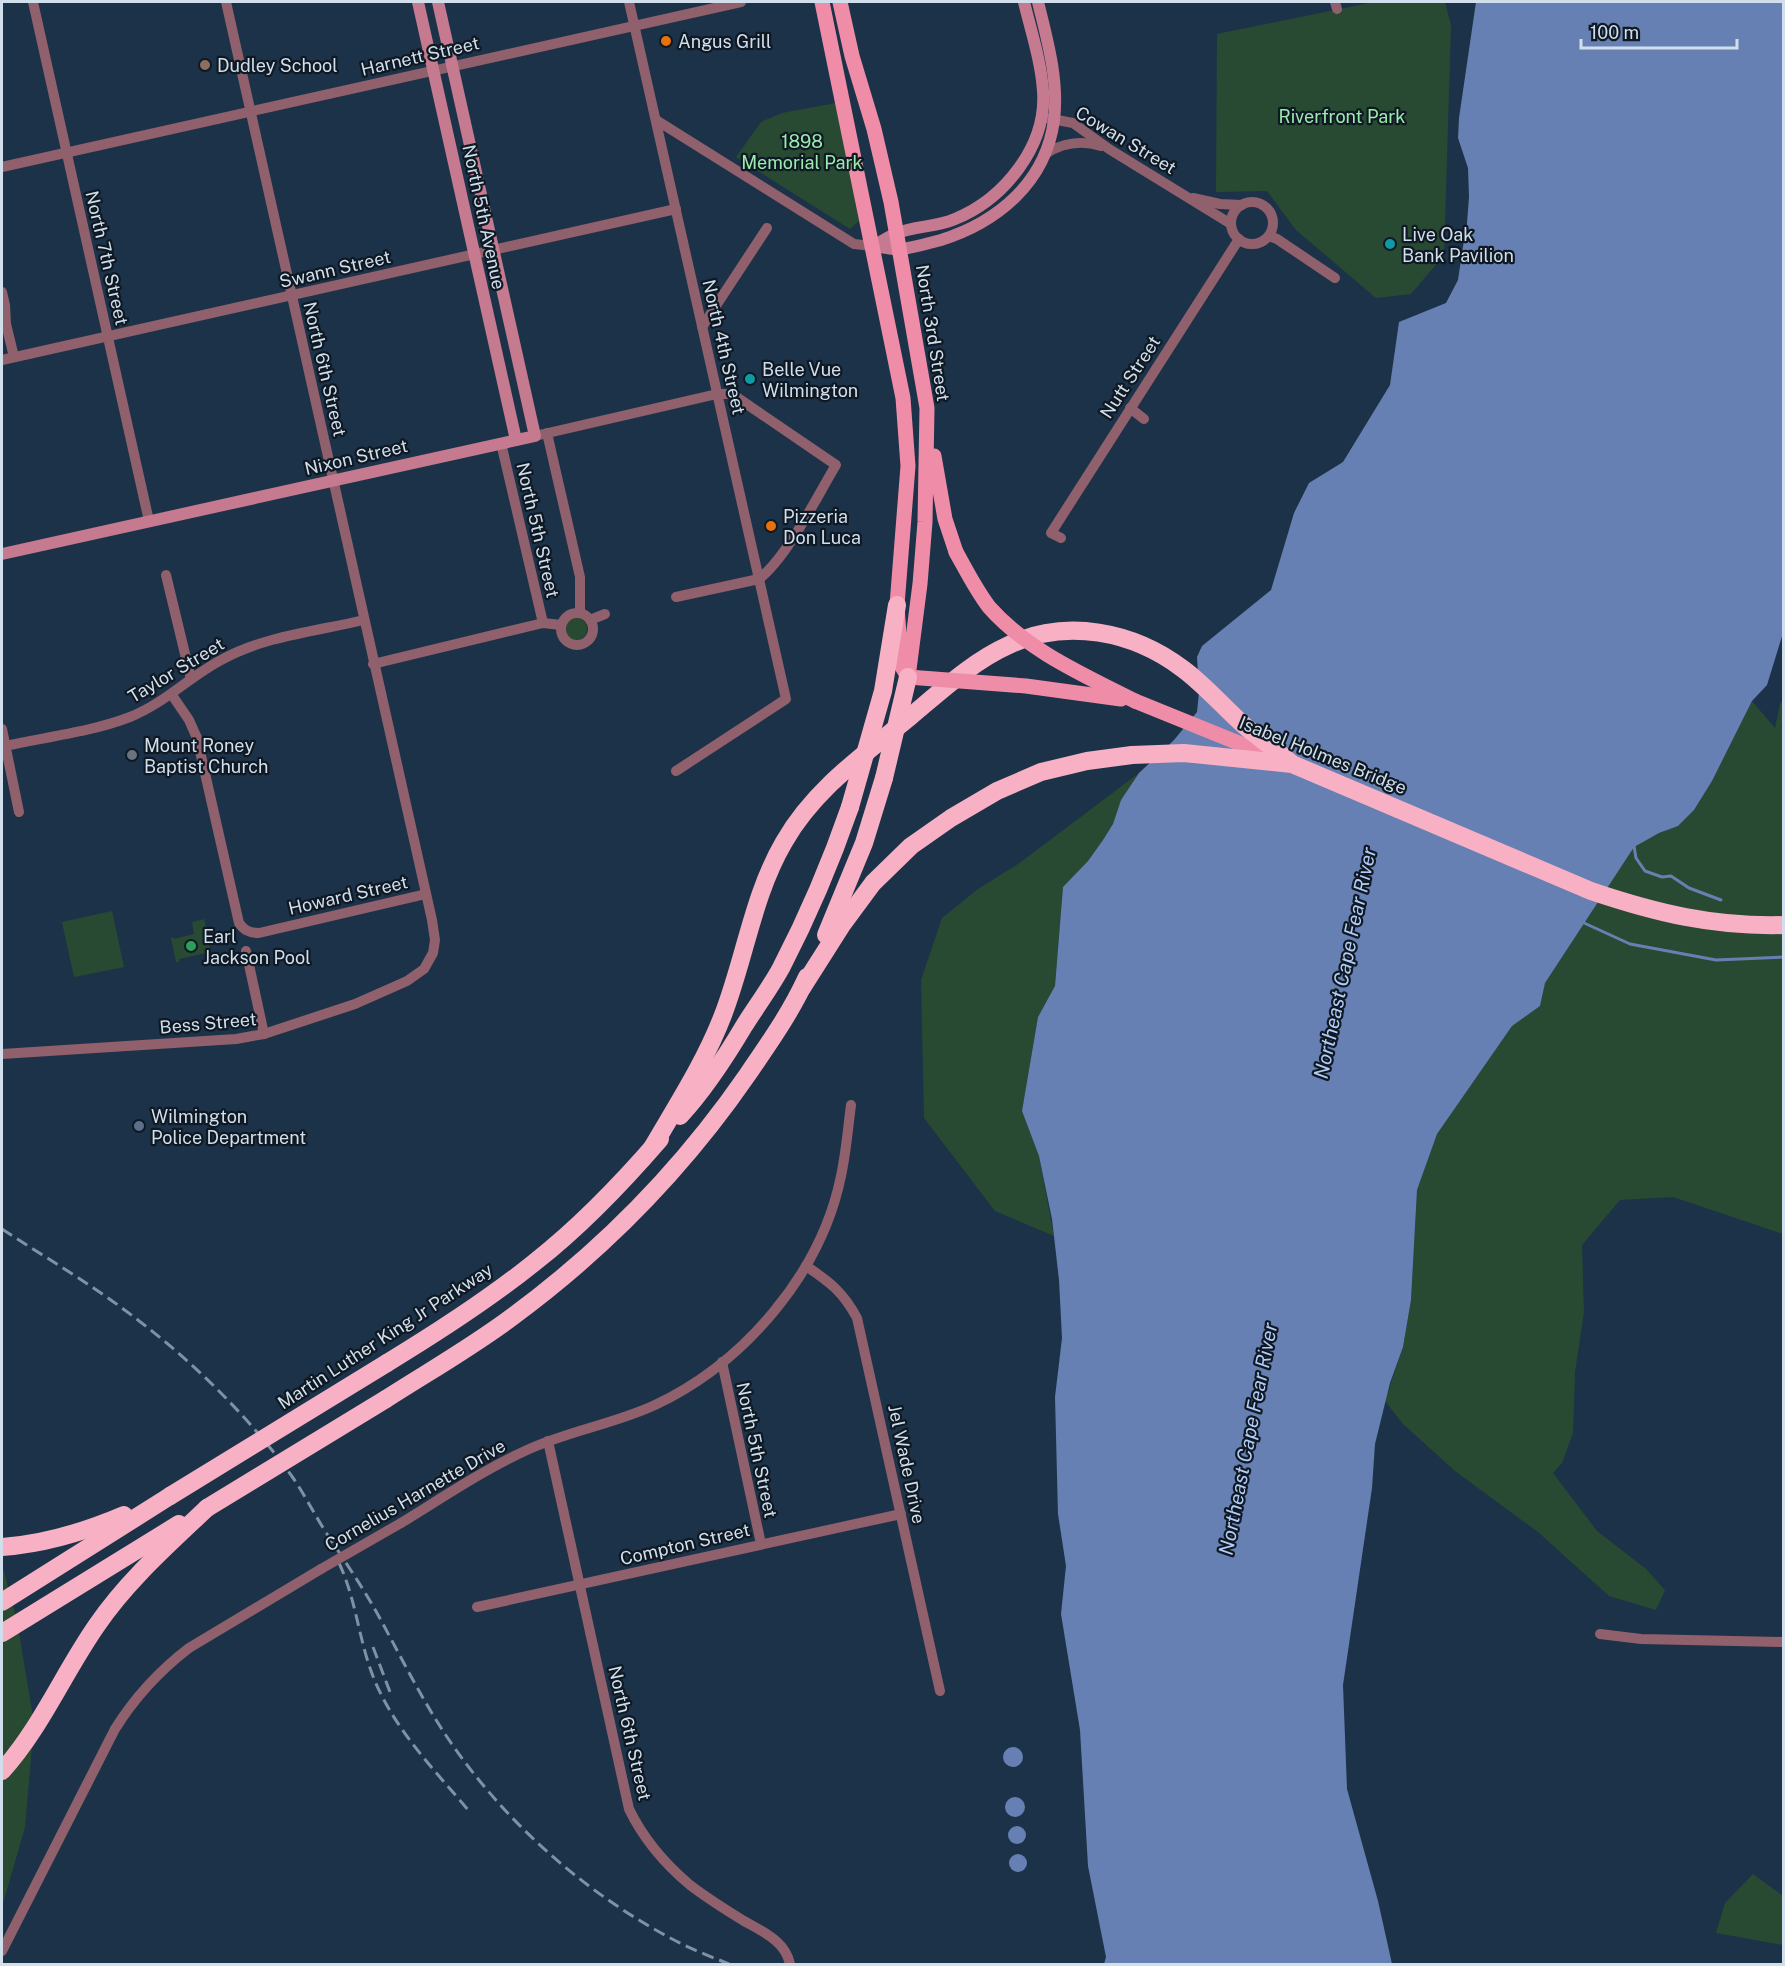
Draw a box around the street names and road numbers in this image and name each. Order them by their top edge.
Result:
street label: Harnett Street [359,32,481,80]
street label: Cowan Street [1072,102,1180,178]
street label: North 5th Avenue [458,143,510,291]
street label: North 7th Street [81,189,133,327]
street label: Swann Street [277,246,393,292]
street label: North 3rd Street [912,263,954,403]
street label: North 4th Street [698,277,750,417]
street label: North 6th Street [299,300,351,438]
street label: Nutt Street [1096,332,1164,422]
street label: Nixon Street [302,435,410,479]
street label: North 5th Street [512,460,564,600]
street label: Taylor Street [124,633,228,707]
street label: Isabel Holmes Bridge [1236,712,1410,798]
street label: Howard Street [286,871,410,919]
street label: Bess Street [159,1008,257,1038]
street label: Martin Luther King Jr Parkway [274,1258,497,1413]
street label: North 5th Street [732,1380,782,1520]
street label: Jel Wade Drive [884,1403,930,1525]
street label: Cornelius Harnette Drive [321,1435,509,1555]
street label: Compton Street [618,1519,752,1569]
street label: North 6th Street [604,1664,656,1802]

